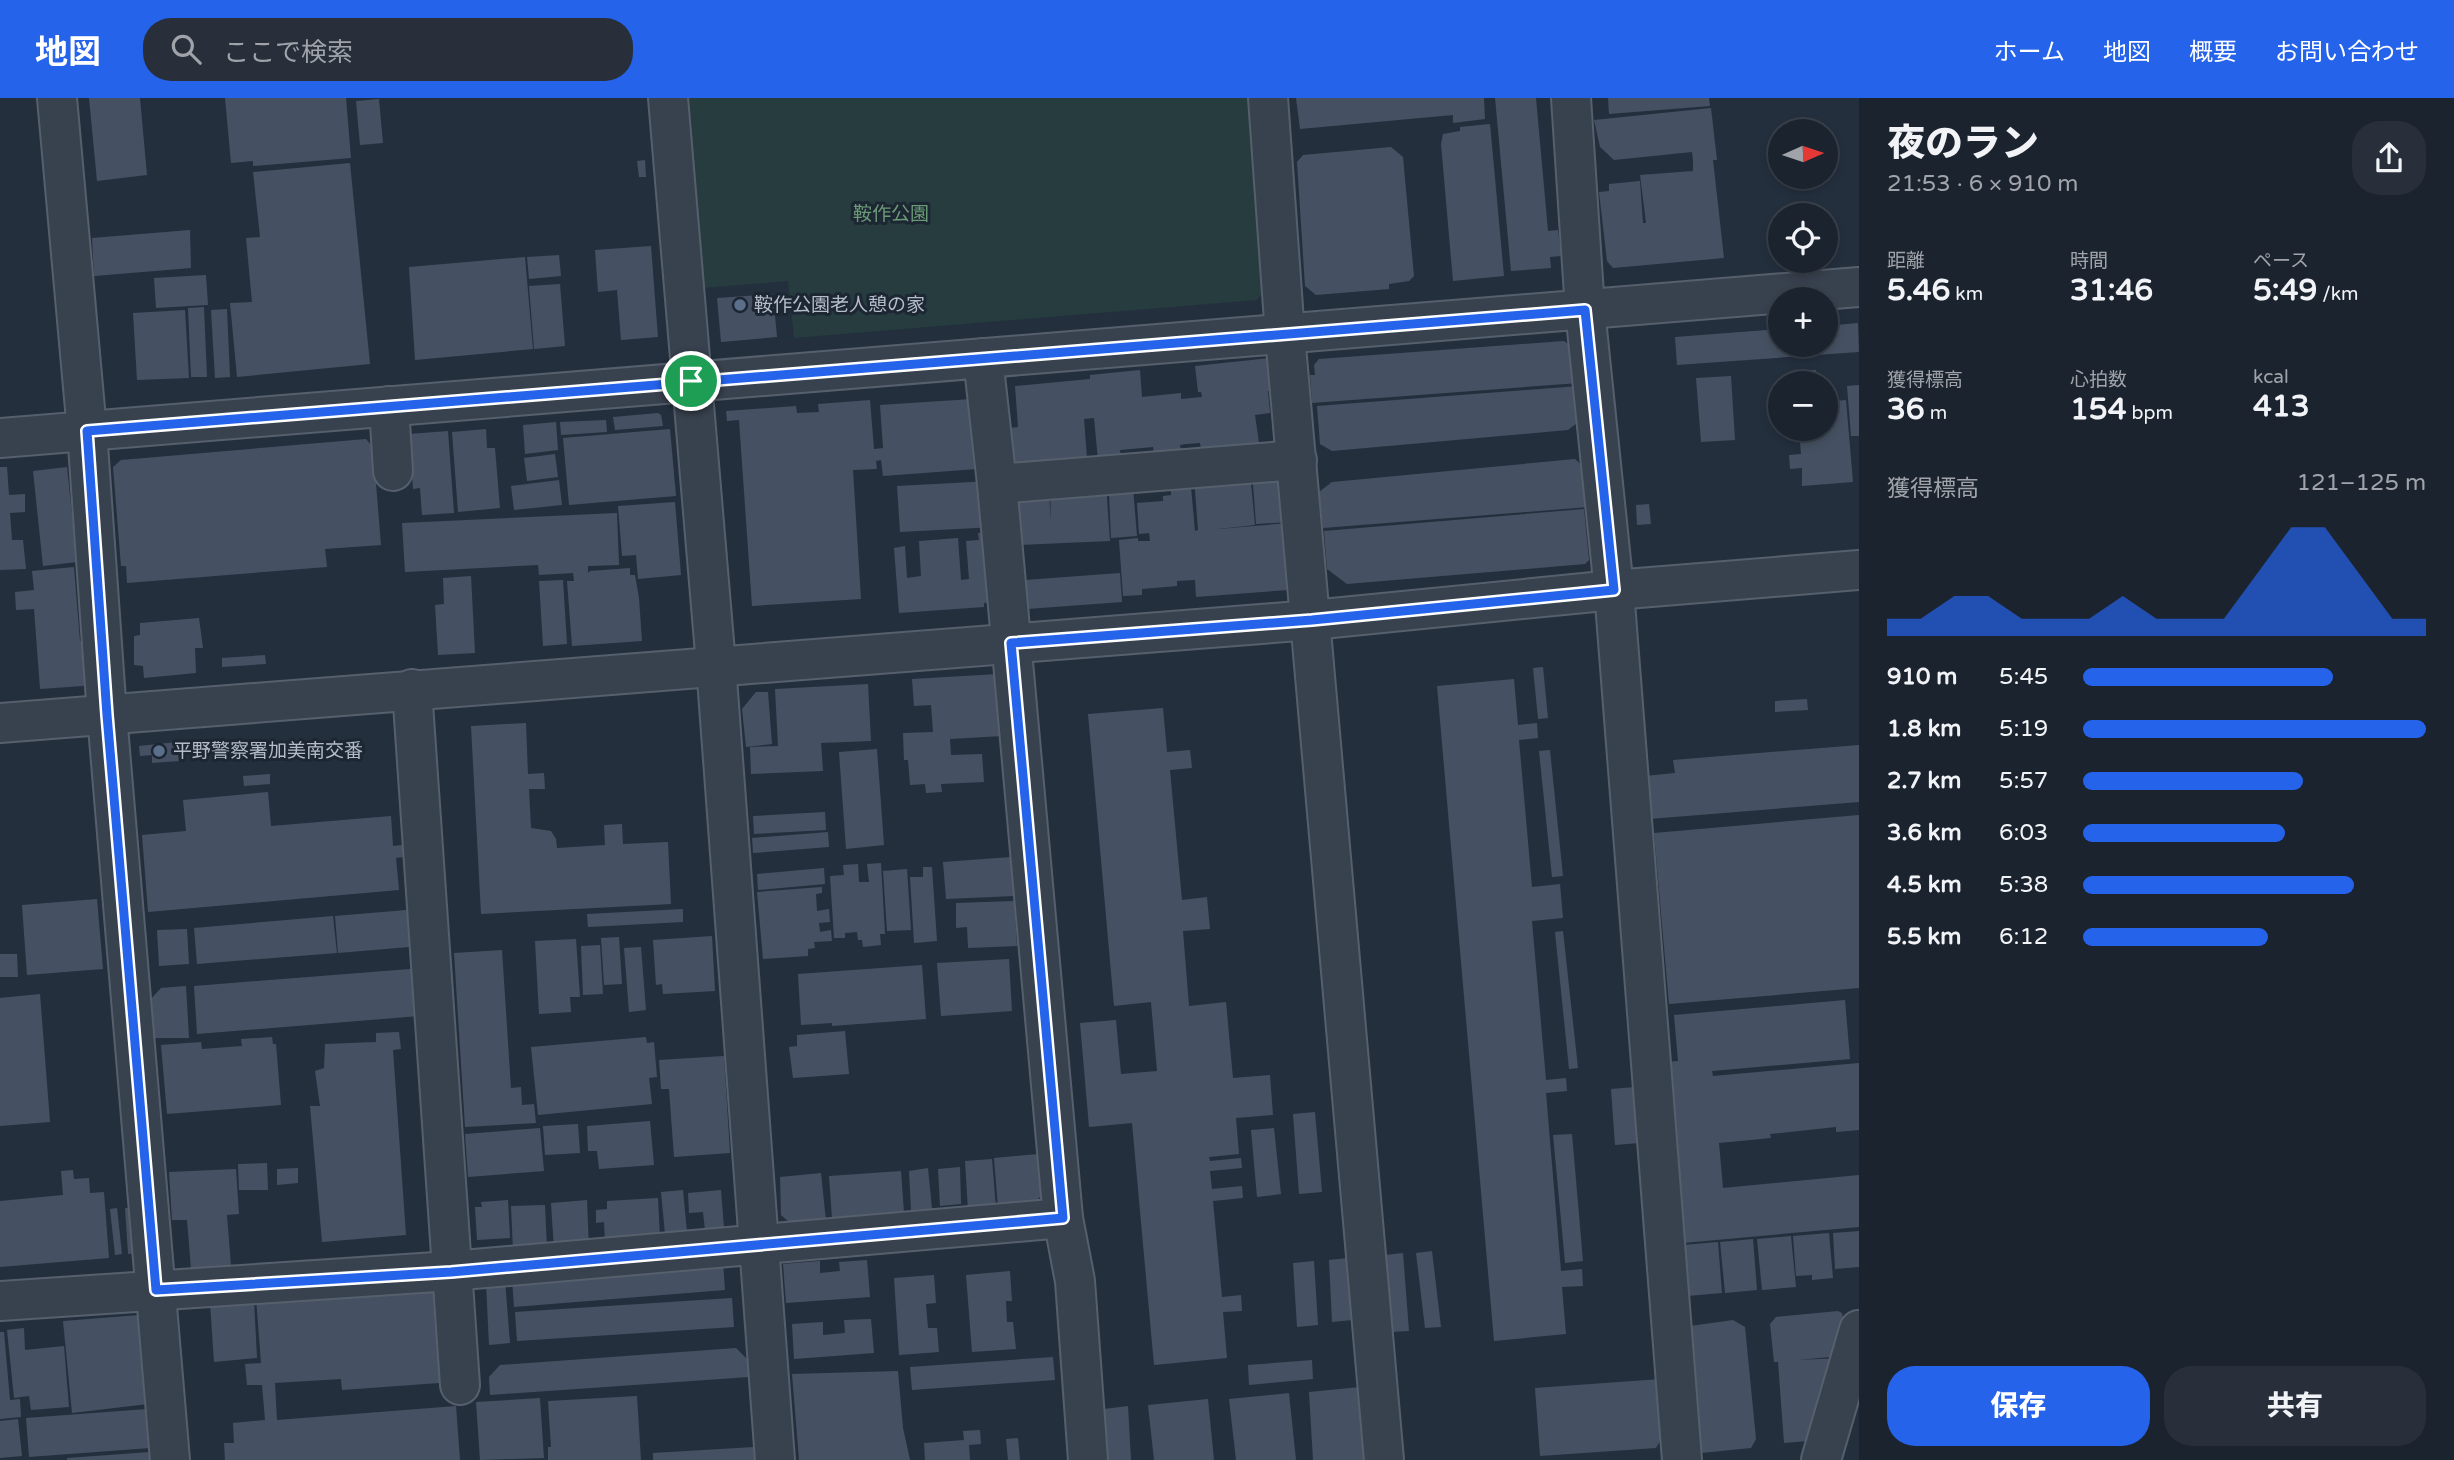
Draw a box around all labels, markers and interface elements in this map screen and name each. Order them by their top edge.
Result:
search box [143,18,633,81]
icon: search [167,30,205,68]
text: 地図 [35,33,101,72]
text: ここで検索 [223,37,353,68]
text: ホーム [1994,38,2065,67]
text: 地図 [2103,38,2151,67]
text: 概要 [2189,38,2237,67]
text: お問い合わせ [2275,38,2419,67]
north arrow [1768,119,1838,189]
map controls [1768,119,1838,441]
text: 夜のラン [1887,121,2039,167]
button: share [2352,121,2426,195]
text: 21:53 · 6 × 910 m [1887,170,2078,198]
park label: 鞍作公園 [853,203,929,225]
button: locate [1768,203,1838,273]
text: 距離 [1887,250,1925,272]
text: 時間 [2070,250,2108,272]
text: ペース [2253,250,2309,272]
text: 5.46 [1887,272,1950,309]
text: 31:46 [2070,272,2153,309]
text: 5:49 [2253,272,2317,309]
text: km [1950,283,1983,305]
text: /km [2317,283,2358,305]
button: + [1768,287,1838,357]
place label: 鞍作公園老人憩の家 [754,294,925,316]
marker: 鞍作公園老人憩の家 [732,297,748,313]
pin [661,351,721,411]
icon: arrive [672,362,710,400]
text: kcal [2253,366,2289,388]
text: 獲得標高 [1887,369,1963,391]
text: 心拍数 [2070,369,2127,391]
button: − [1768,371,1838,441]
text: 413 [2253,388,2310,425]
text: 36 [1887,391,1925,428]
text: 154 [2070,391,2127,428]
text: m [1925,402,1947,424]
text: bpm [2127,402,2173,424]
text: 121–125 m [2297,469,2426,497]
text: 獲得標高 [1887,475,1979,503]
text: 910 m [1887,663,1957,691]
text: 5:45 [1999,663,2048,691]
text: 1.8 km [1887,715,1961,743]
text: 5:19 [1999,715,2048,743]
place label: 平野警察署加美南交番 [173,740,363,762]
marker: 平野警察署加美南交番 [151,743,167,759]
text: 2.7 km [1887,767,1961,795]
text: 5:57 [1999,767,2048,795]
text: 3.6 km [1887,819,1962,847]
text: 6:03 [1999,819,2048,847]
text: 4.5 km [1887,871,1962,899]
text: 5:38 [1999,871,2048,899]
text: 5.5 km [1887,923,1961,951]
text: 6:12 [1999,923,2048,951]
button: 保存 [1887,1366,2150,1446]
button: 共有 [2164,1366,2426,1446]

